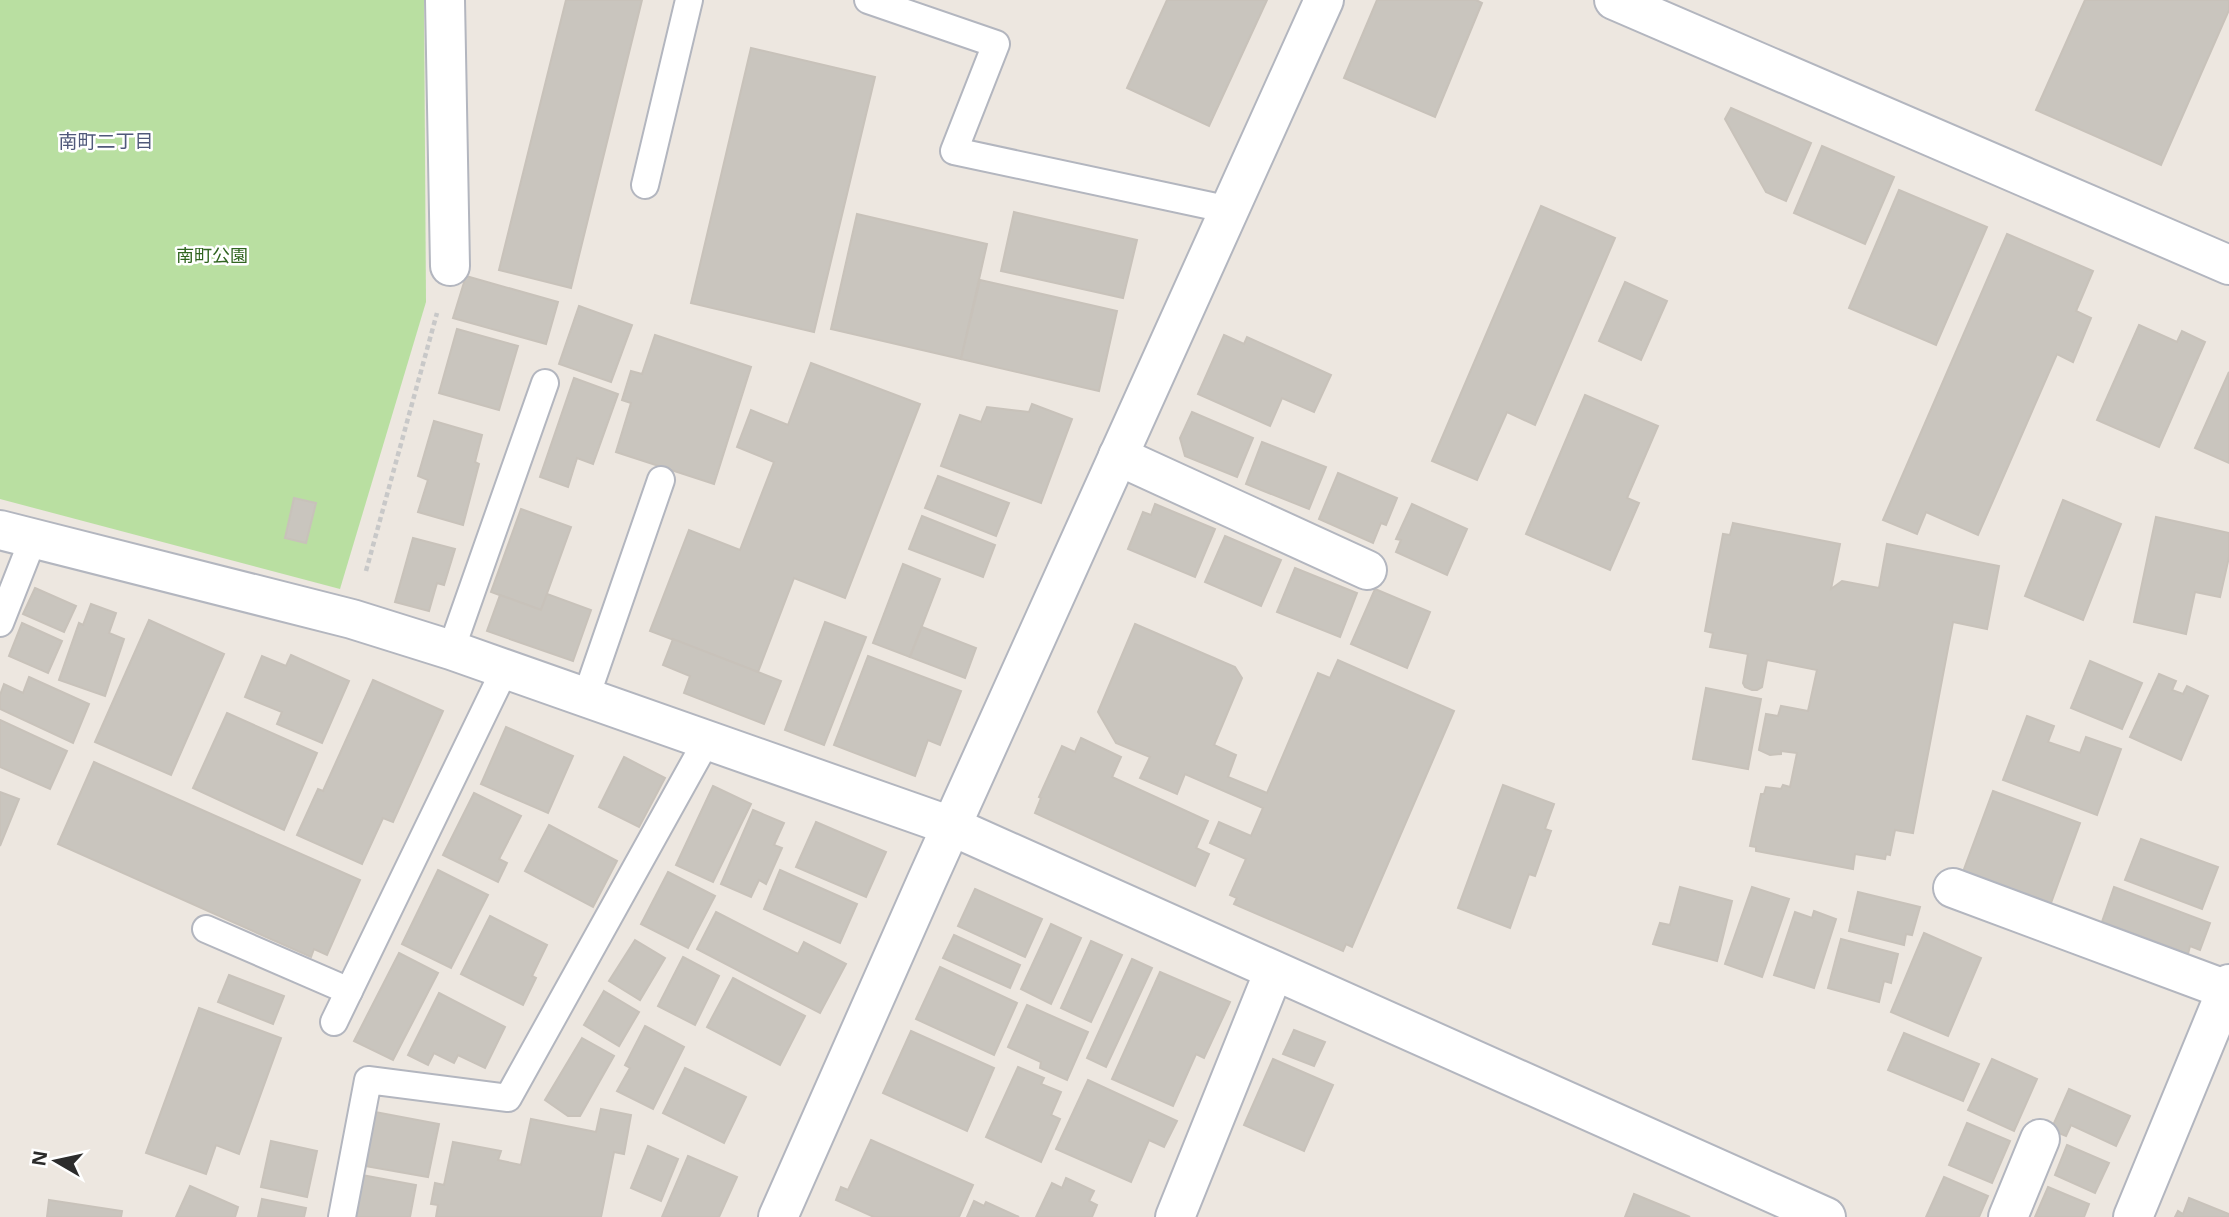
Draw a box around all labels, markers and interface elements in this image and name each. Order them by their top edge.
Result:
district label: 南町二丁目 [58,128,154,154]
park label: 南町公園 [176,243,248,267]
north arrow [21,1126,91,1196]
text: N [25,1149,53,1168]

